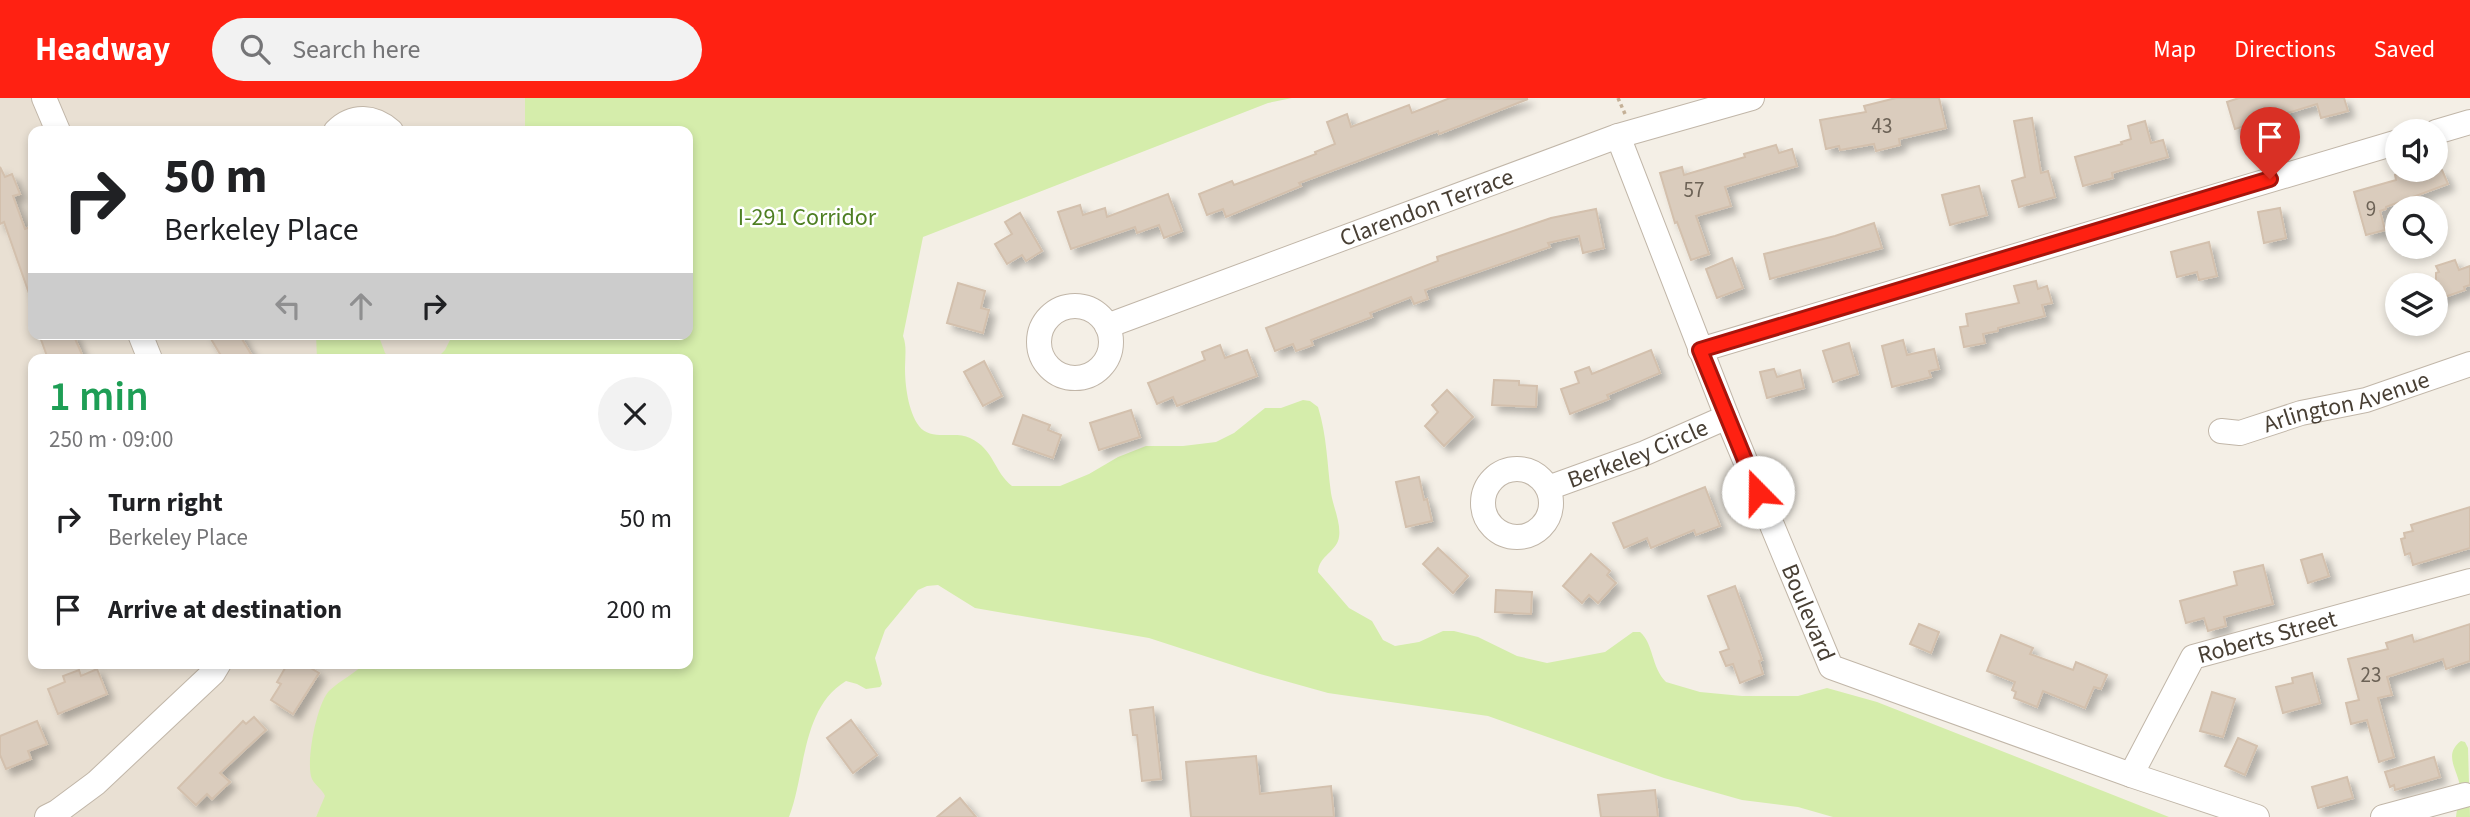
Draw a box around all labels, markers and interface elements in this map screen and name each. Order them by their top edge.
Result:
search box [212,18,702,81]
text: Headway [35,26,170,73]
icon: search [236,30,274,68]
text: Search here [292,31,420,68]
text: Map [2153,32,2196,67]
text: Directions [2234,32,2336,67]
text: Saved [2374,32,2435,67]
pin [2240,107,2300,179]
house number: 43 [1872,111,1892,141]
icon: arrive [2251,118,2289,156]
map controls [2385,119,2448,336]
button: sound [2385,119,2448,182]
text: 50 m [164,142,268,212]
icon: right [49,154,140,245]
street label: Clarendon Terrace [1335,159,1519,256]
house number: 57 [1684,175,1704,205]
house number: 9 [2366,194,2376,224]
button: search [2385,196,2448,259]
park label: I-291 Corridor [738,200,877,235]
text: Berkeley Place [164,207,359,253]
button: layers [2385,273,2448,336]
icon: left [269,287,307,325]
icon: ahead [342,287,380,325]
icon: right [415,287,453,325]
street label: Arlington Avenue [2259,362,2434,442]
text: 1 min [49,367,149,427]
button: close [598,377,672,451]
street label: Berkeley Circle [1563,410,1714,498]
text: 250 m · 09:00 [49,423,173,456]
position arrow [1721,455,1795,529]
text: Turn right [108,484,223,521]
icon: right [49,500,87,538]
text: 50 m [619,500,672,537]
text: Berkeley Place [108,521,248,554]
street label: Boulevard [1772,558,1844,667]
icon: arrive [49,591,87,629]
text: Arrive at destination [108,591,342,628]
text: 200 m [606,591,672,628]
street label: Roberts Street [2194,601,2341,673]
house number: 23 [2361,660,2381,690]

